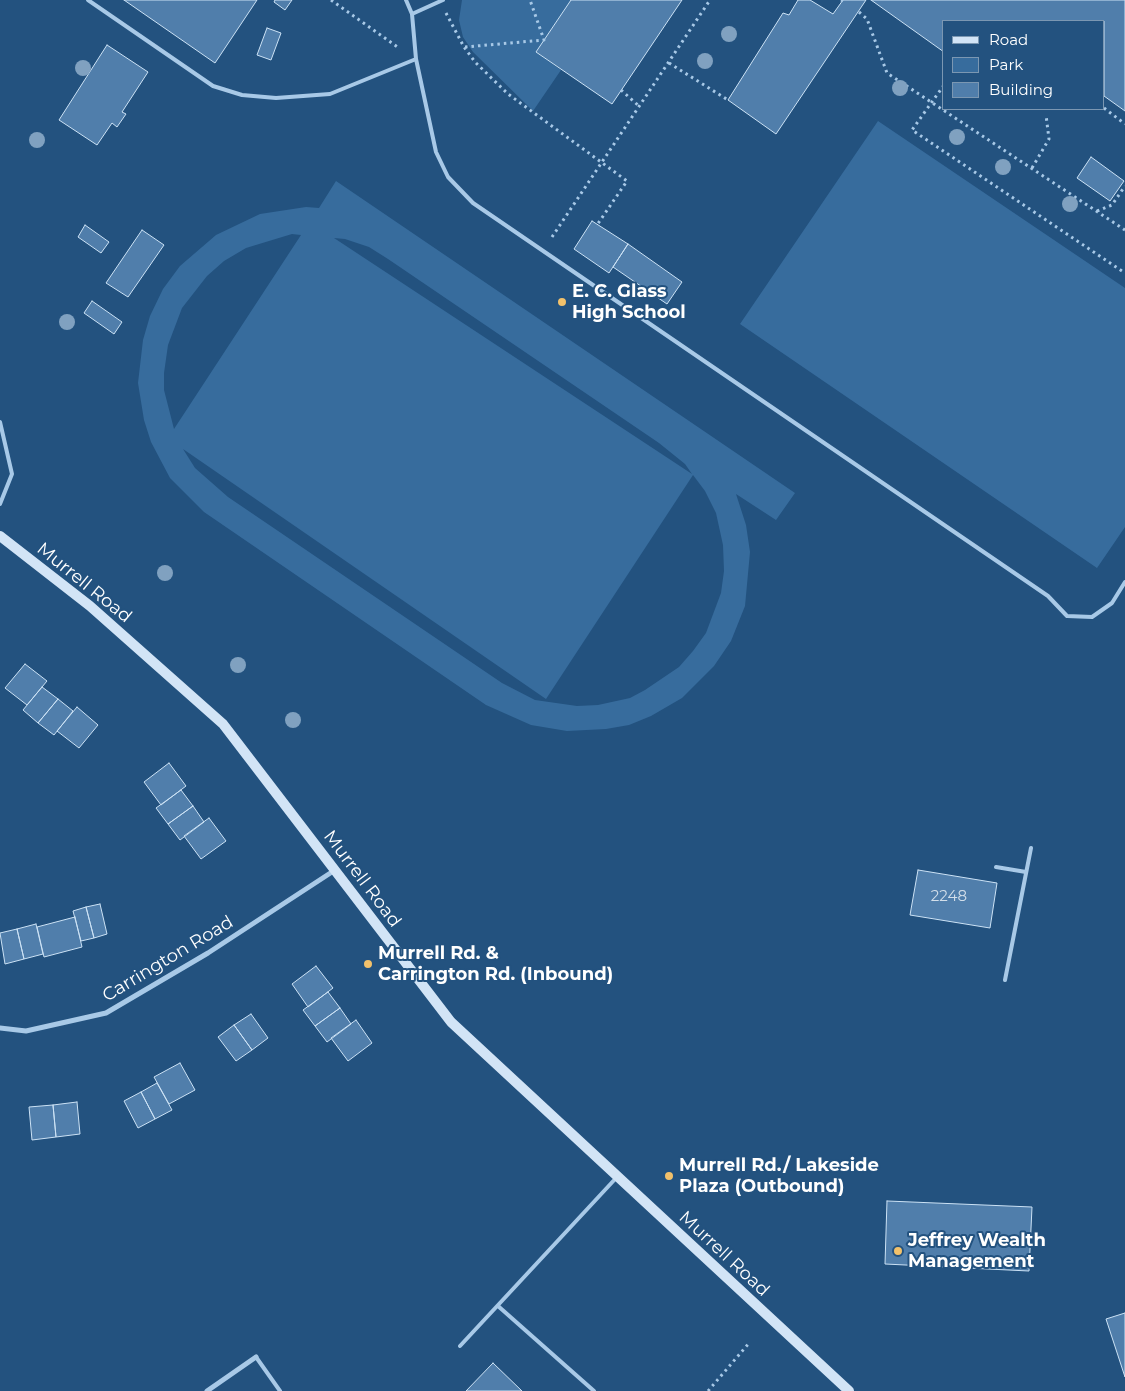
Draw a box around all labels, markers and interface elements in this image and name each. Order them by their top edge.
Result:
legend [942,20,1105,110]
text: Road [989,30,1028,49]
text: Park [989,55,1023,74]
text: Building [989,80,1053,99]
place label: E. C. Glass High School [572,281,686,324]
marker: E. C. Glass High School [556,296,568,308]
street label: Murrell Road [32,538,136,628]
street label: Murrell Road [319,826,405,932]
house number: 2248 [931,888,967,906]
street label: Carrington Road [99,911,237,1007]
place label: Murrell Rd. & Carrington Rd. (Inbound) [378,943,613,986]
marker: Murrell Rd. & Carrington Rd. (Inbound) [362,958,374,970]
place label: Murrell Rd./ Lakeside Plaza (Outbound) [679,1155,879,1198]
marker: Murrell Rd./ Lakeside Plaza (Outbound) [663,1170,675,1182]
street label: Murrell Road [674,1207,774,1301]
place label: Jeffrey Wealth Management [908,1230,1046,1272]
marker: Jeffrey Wealth Management [892,1245,904,1257]

